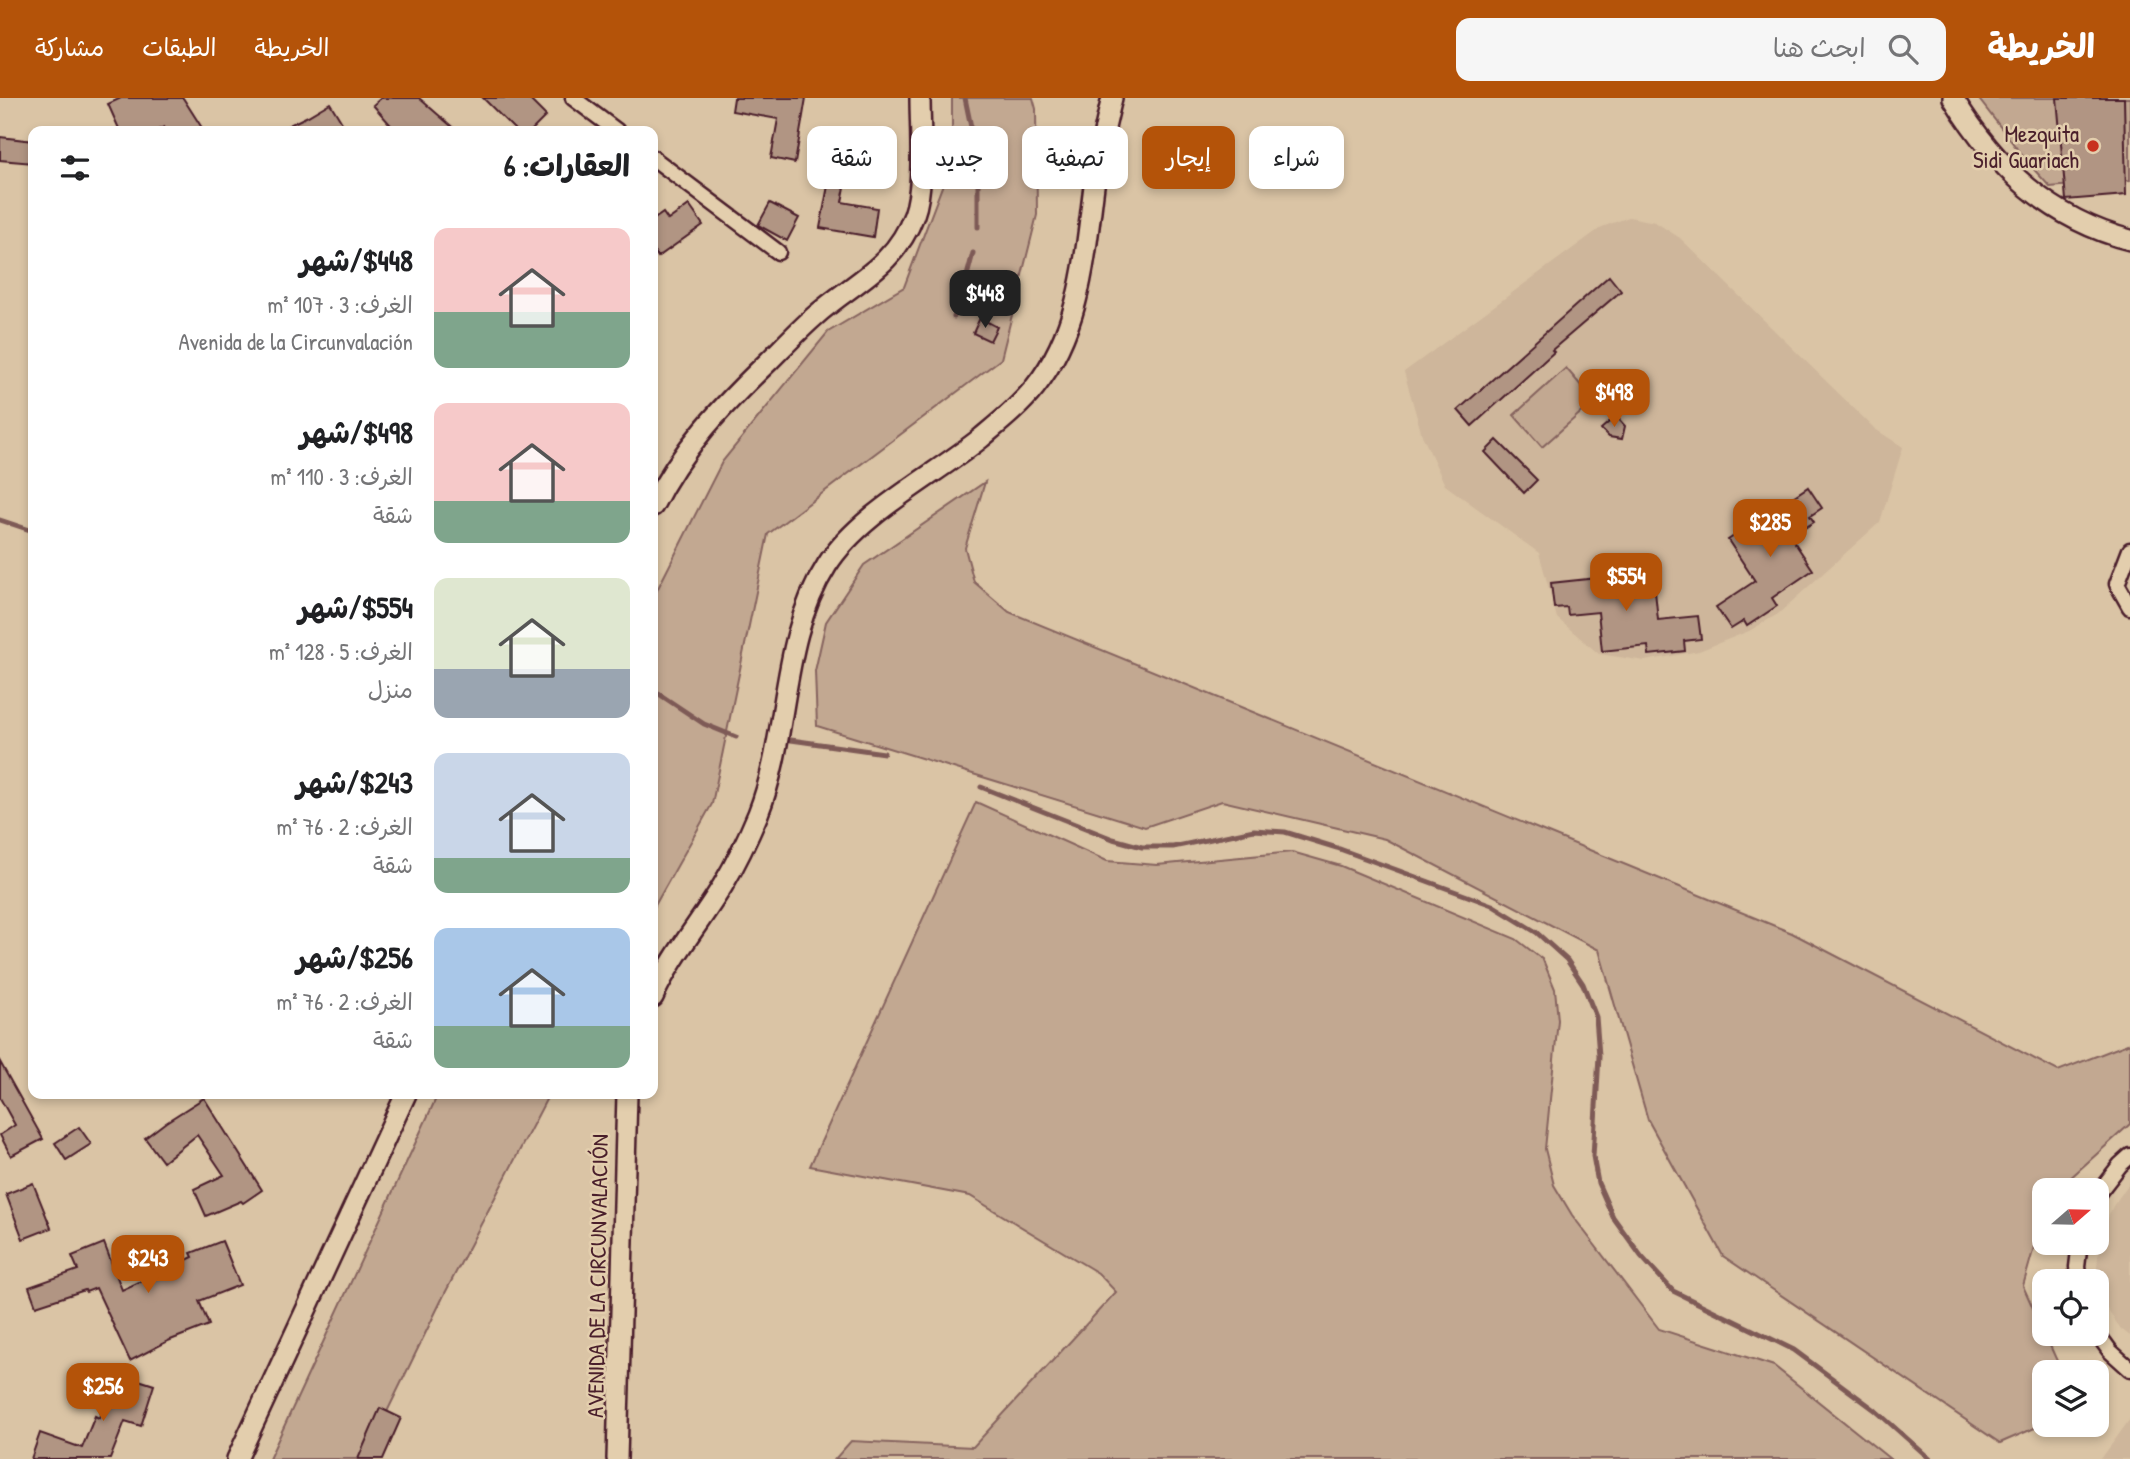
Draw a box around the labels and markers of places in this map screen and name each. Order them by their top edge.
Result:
place label: Mezquita Sidi Guariach [1973,118,2079,175]
marker: Mezquita Sidi Guariach [2085,138,2101,154]
pin: $448 [944,271,1026,330]
pin: $498 [1573,370,1655,429]
pin: $285 [1729,500,1811,559]
pin: $554 [1585,554,1667,613]
pin: $243 [107,1236,189,1295]
pin: $256 [62,1364,144,1423]

